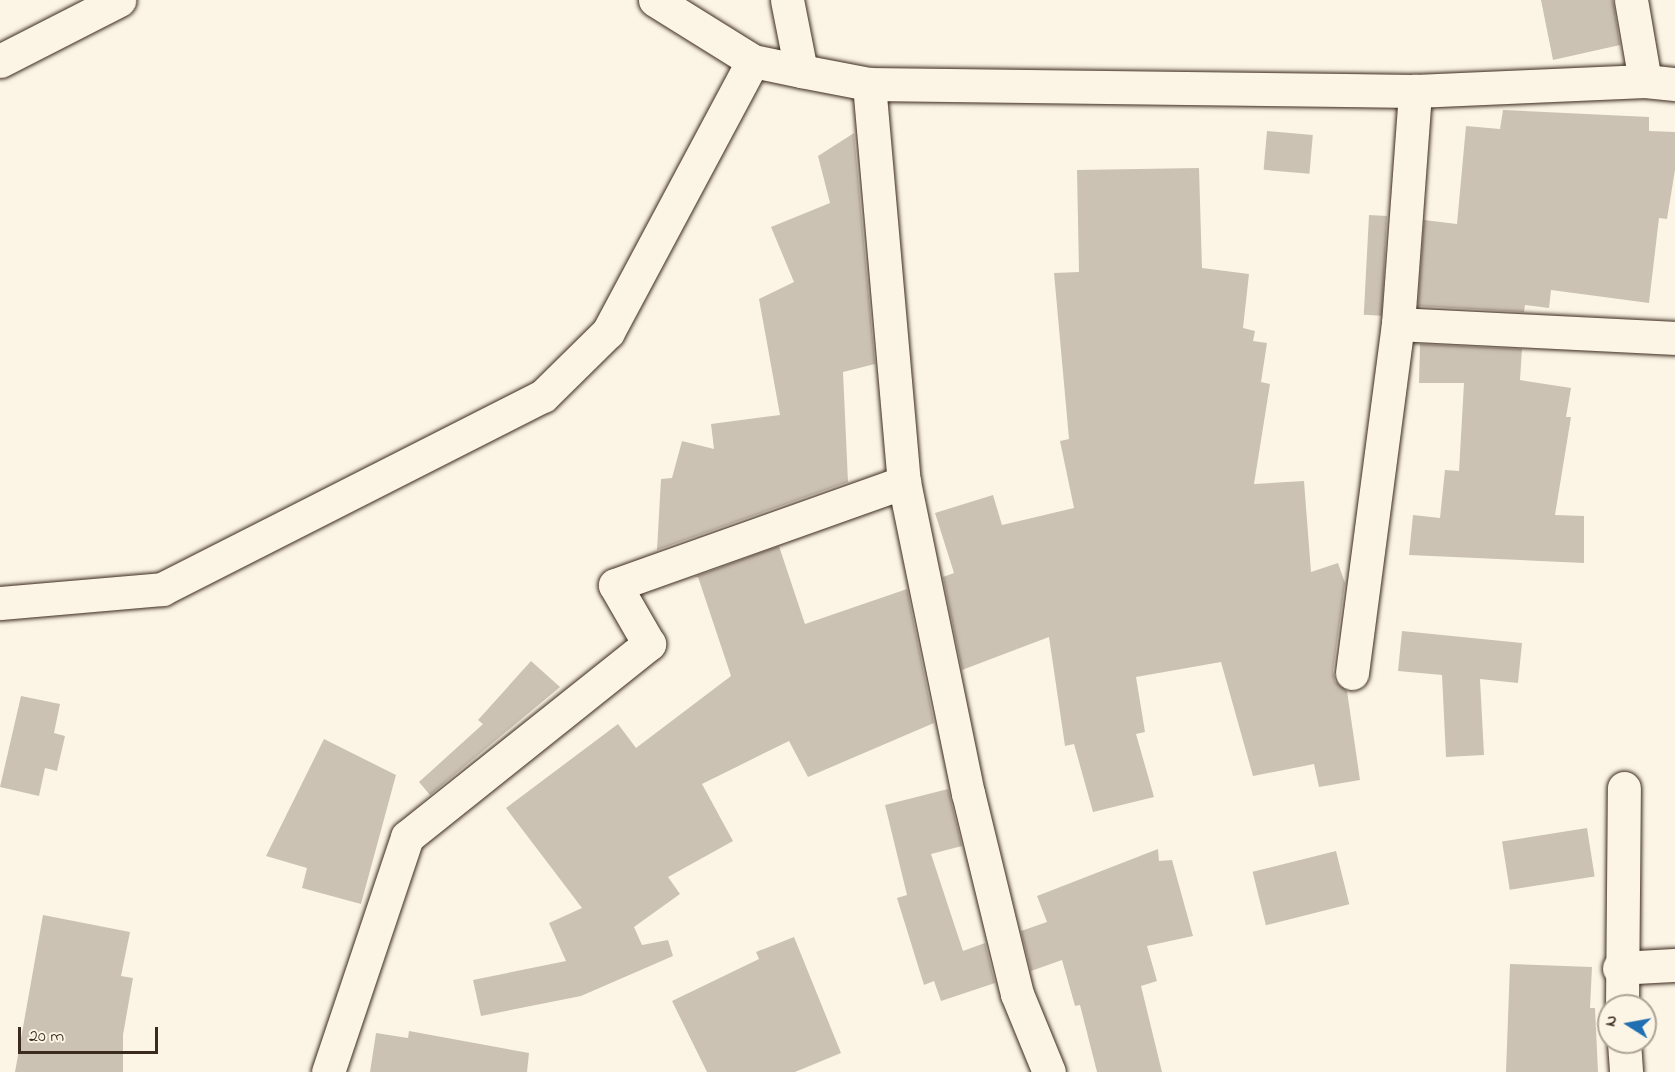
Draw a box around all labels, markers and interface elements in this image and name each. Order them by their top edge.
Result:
north arrow [1597,994,1657,1054]
text: N [1598,1013,1624,1029]
scale bar [21,1015,160,1053]
text: 20 m [29,1024,64,1050]

